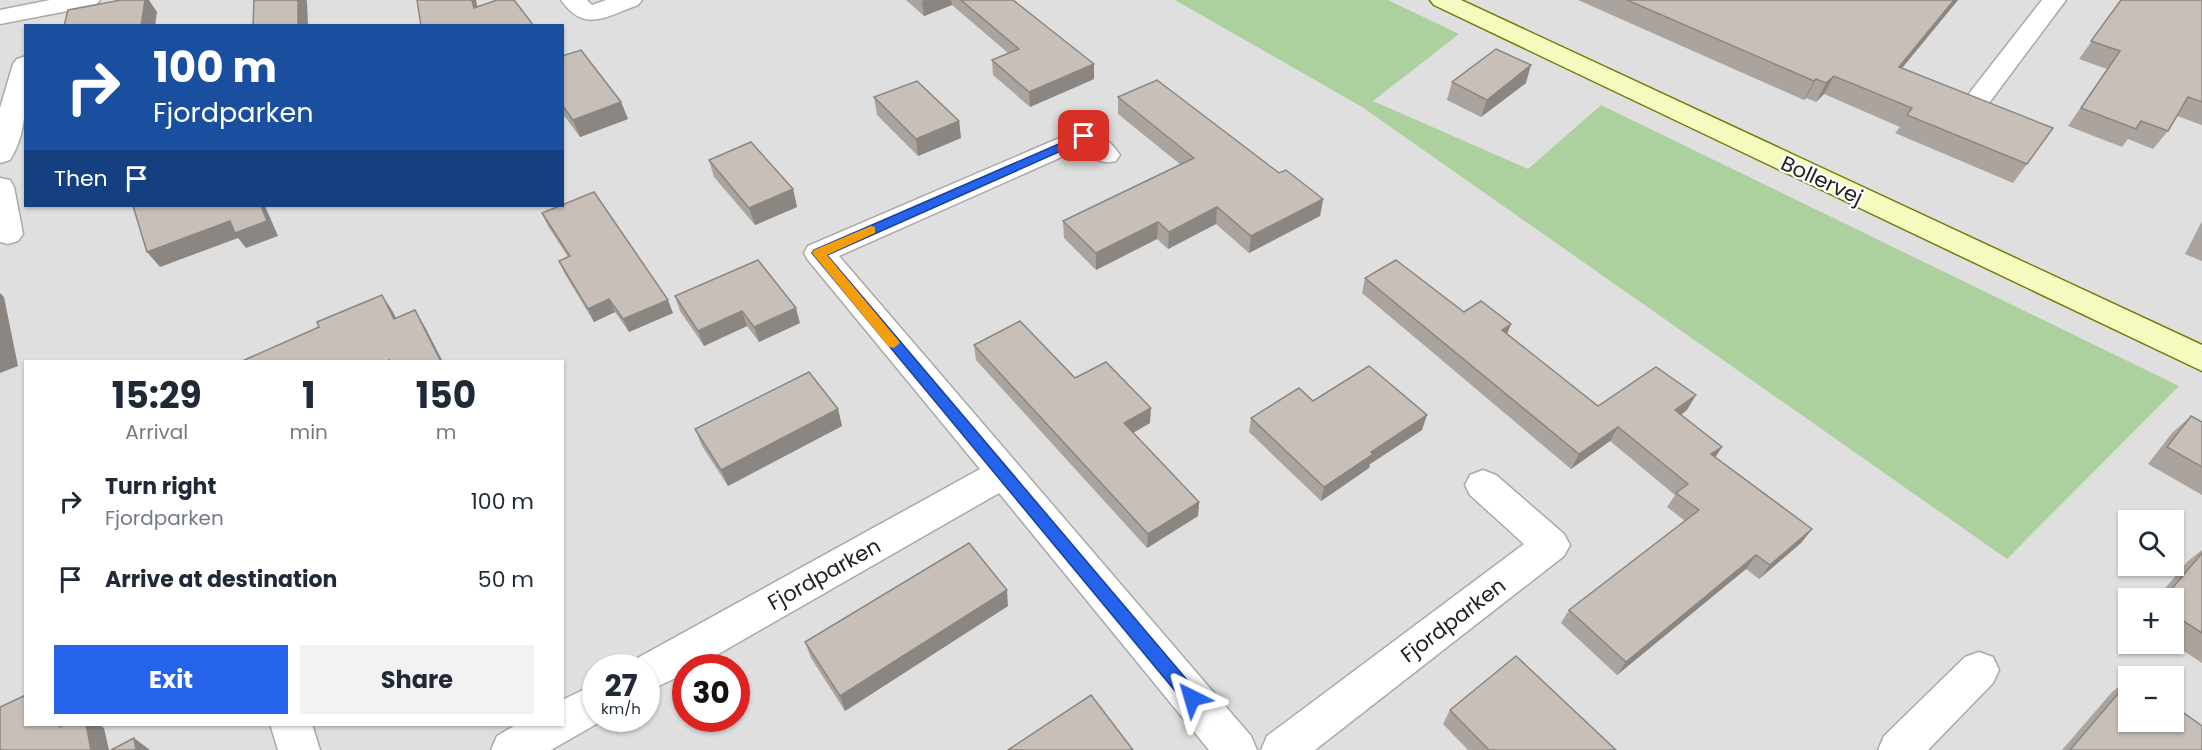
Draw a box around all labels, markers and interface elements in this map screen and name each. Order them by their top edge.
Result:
text: 100 m [153,38,277,97]
icon: right [54,48,132,126]
text: Fjordparken [153,94,313,131]
pin [1058,110,1109,161]
icon: arrive [1067,119,1100,152]
street label: Bollervej [1776,148,1868,212]
icon: arrive [120,162,153,195]
text: Then [54,163,108,194]
text: 15:29 [112,370,202,421]
text: 1 [302,370,315,421]
text: 150 [416,370,476,421]
text: Arrival [125,418,188,446]
text: min [290,418,328,446]
text: m [436,418,456,446]
text: Turn right [105,471,216,502]
icon: right [54,485,87,518]
text: 100 m [471,486,534,517]
text: Fjordparken [105,504,224,532]
map controls [2118,510,2184,732]
button: search [2118,510,2184,576]
street label: Fjordparken [762,531,886,617]
icon: arrive [54,563,87,596]
text: Arrive at destination [105,564,337,595]
text: 50 m [478,564,534,595]
street label: Fjordparken [1394,571,1512,669]
button: + [2118,588,2184,654]
button: Exit [54,645,288,714]
button: Share [300,645,534,714]
speed limit sign: 30 [672,654,750,732]
text: 27 [604,664,638,707]
position arrow [1160,666,1224,730]
button: − [2118,666,2184,732]
text: km/h [601,698,641,719]

